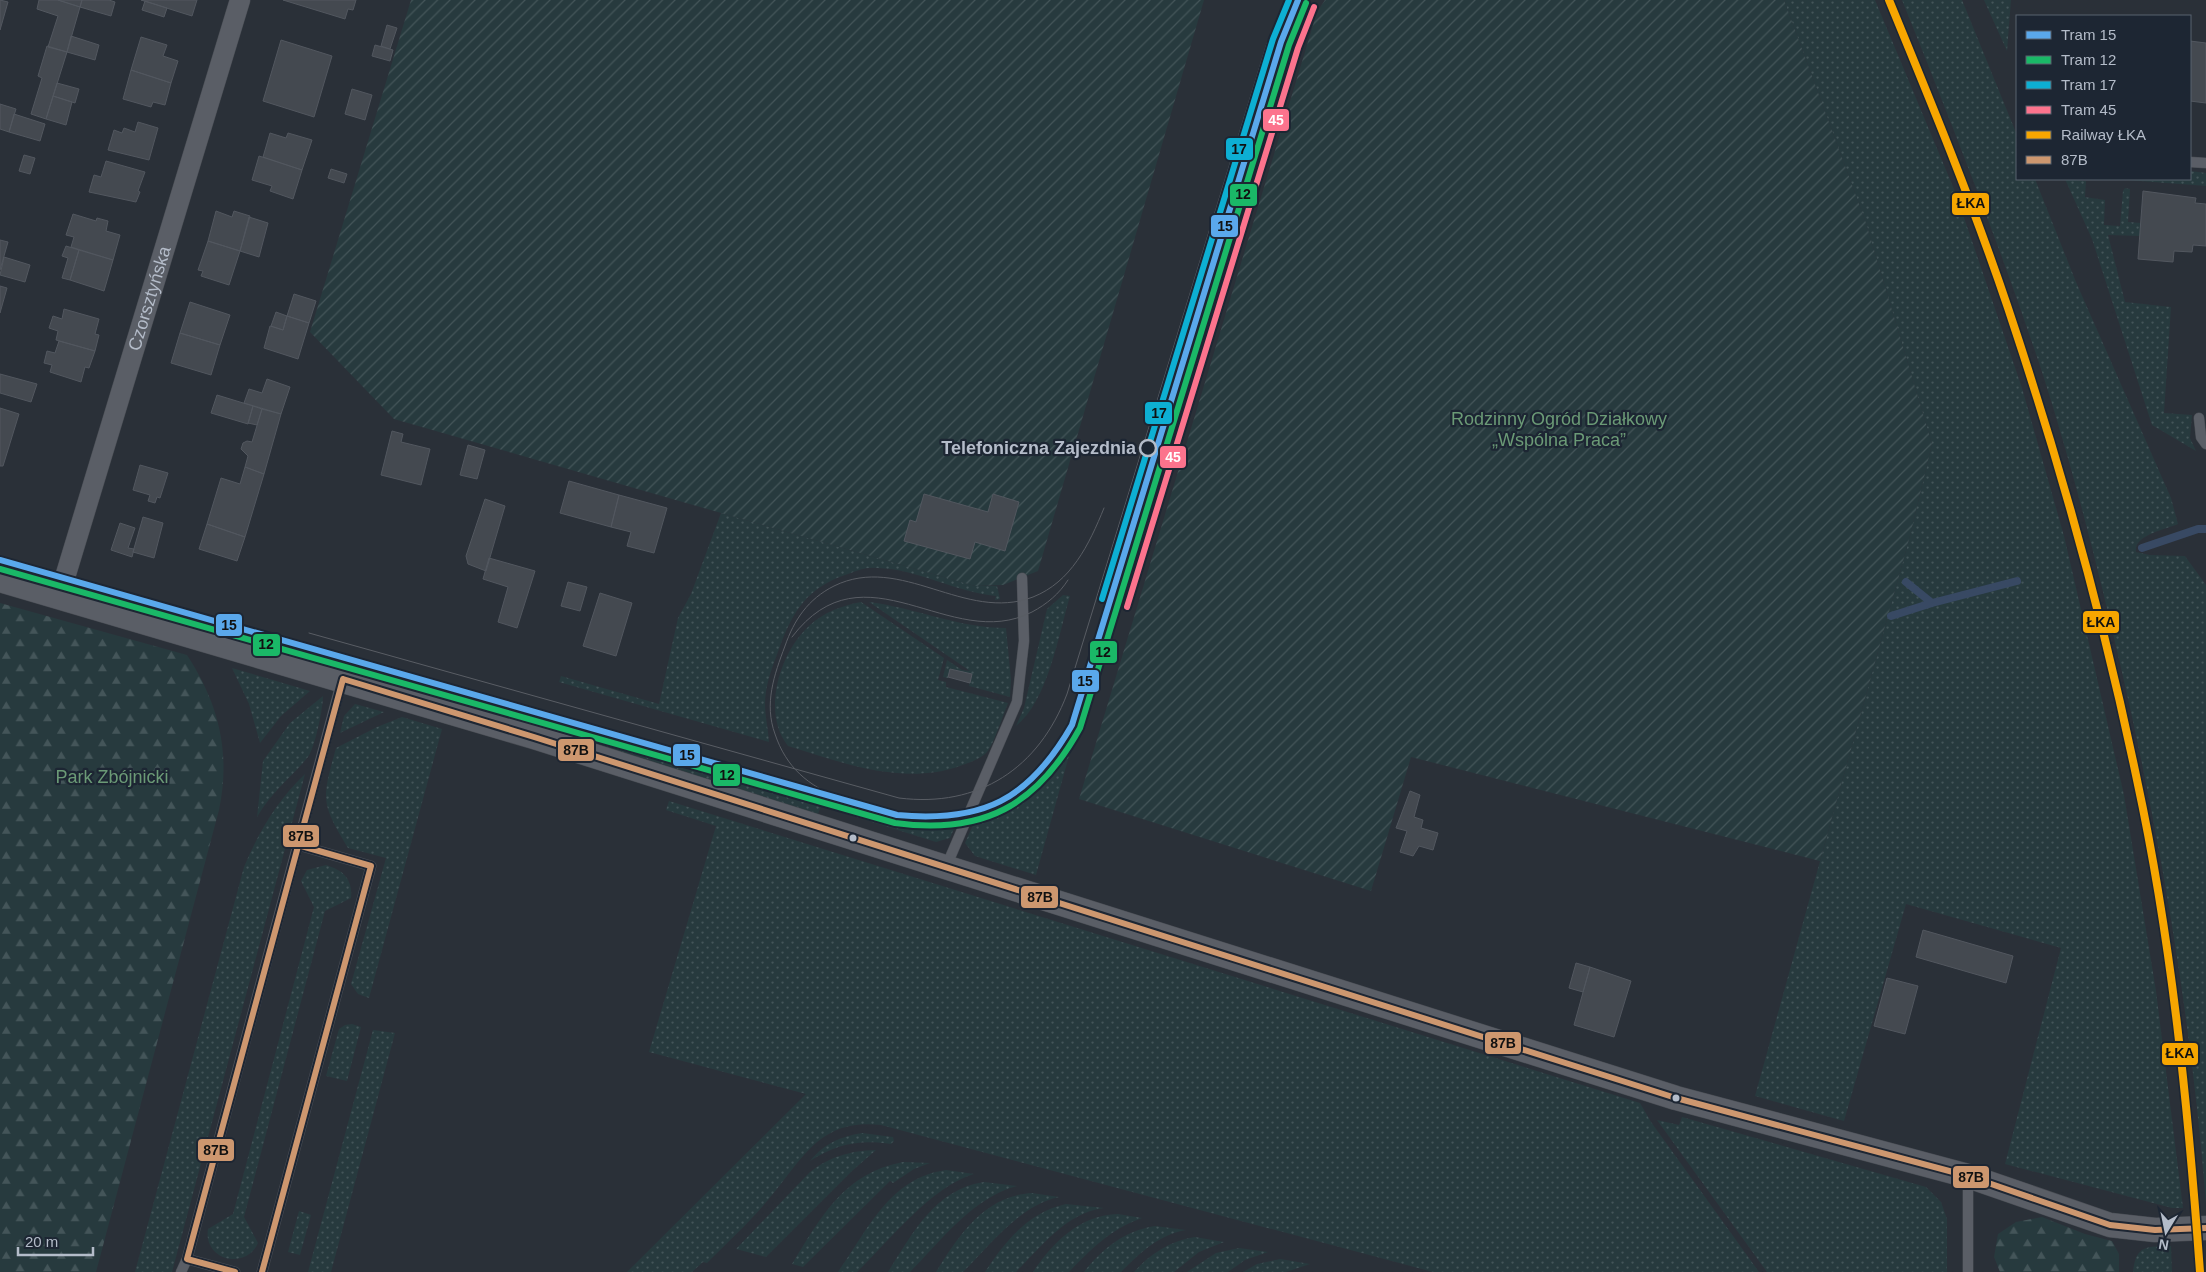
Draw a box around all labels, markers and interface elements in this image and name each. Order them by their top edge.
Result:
legend [2016,15,2191,180]
text: Tram 15 [2061,26,2116,43]
text: Tram 12 [2061,51,2116,68]
text: Tram 17 [2061,76,2116,93]
text: Tram 45 [2061,101,2116,118]
line badge: 45 [1262,108,1290,132]
text: 45 [1268,112,1284,128]
text: Railway ŁKA [2061,126,2146,143]
line badge: 17 [1225,137,1254,161]
text: 17 [1231,141,1247,157]
text: 87B [2061,151,2088,168]
line badge: 12 [1229,183,1258,207]
text: 12 [1235,186,1251,202]
line badge: ŁKA [1951,192,1990,216]
text: ŁKA [1957,195,1985,211]
line badge: 15 [1210,214,1239,238]
text: 15 [1217,218,1233,234]
street label: Czorsztyńska [124,243,175,353]
line badge: 17 [1144,401,1173,425]
text: 17 [1151,405,1167,421]
park label: Rodzinny Ogród Działkowy „Wspólna Praca” [1451,409,1667,450]
place label: Telefoniczna Zajezdnia [941,438,1137,458]
marker: Telefoniczna Zajezdnia [1139,439,1157,457]
line badge: 45 [1159,445,1187,469]
text: 45 [1165,449,1181,465]
line badge: ŁKA [2082,610,2120,634]
line badge: 15 [215,613,243,637]
text: ŁKA [2087,614,2115,630]
text: 15 [221,617,237,633]
line badge: 12 [252,633,281,657]
text: 12 [258,636,274,652]
line badge: 12 [1089,640,1118,664]
text: 12 [1095,644,1111,660]
line badge: 15 [1071,669,1100,693]
text: 15 [1077,673,1093,689]
line badge: 87B [557,738,595,762]
text: 87B [563,742,589,758]
line badge: 15 [672,743,701,767]
text: 15 [679,747,695,763]
line badge: 12 [712,763,741,787]
park label: Park Zbójnicki [55,767,169,787]
text: 12 [719,767,735,783]
line badge: 87B [282,824,320,848]
text: 87B [288,828,314,844]
unlabelled marker [848,833,858,843]
line badge: 87B [1020,885,1059,909]
text: 87B [1027,889,1053,905]
line badge: 87B [1484,1031,1522,1055]
text: 87B [1490,1035,1516,1051]
line badge: ŁKA [2161,1042,2199,1066]
text: ŁKA [2166,1045,2194,1061]
unlabelled marker [1671,1093,1681,1103]
line badge: 87B [197,1138,235,1162]
text: 87B [203,1142,229,1158]
line badge: 87B [1952,1165,1990,1189]
text: 87B [1958,1169,1984,1185]
north arrow [2141,1207,2191,1257]
scale bar [18,1224,92,1256]
text: 20 m [25,1233,58,1250]
text: N [2157,1236,2170,1254]

